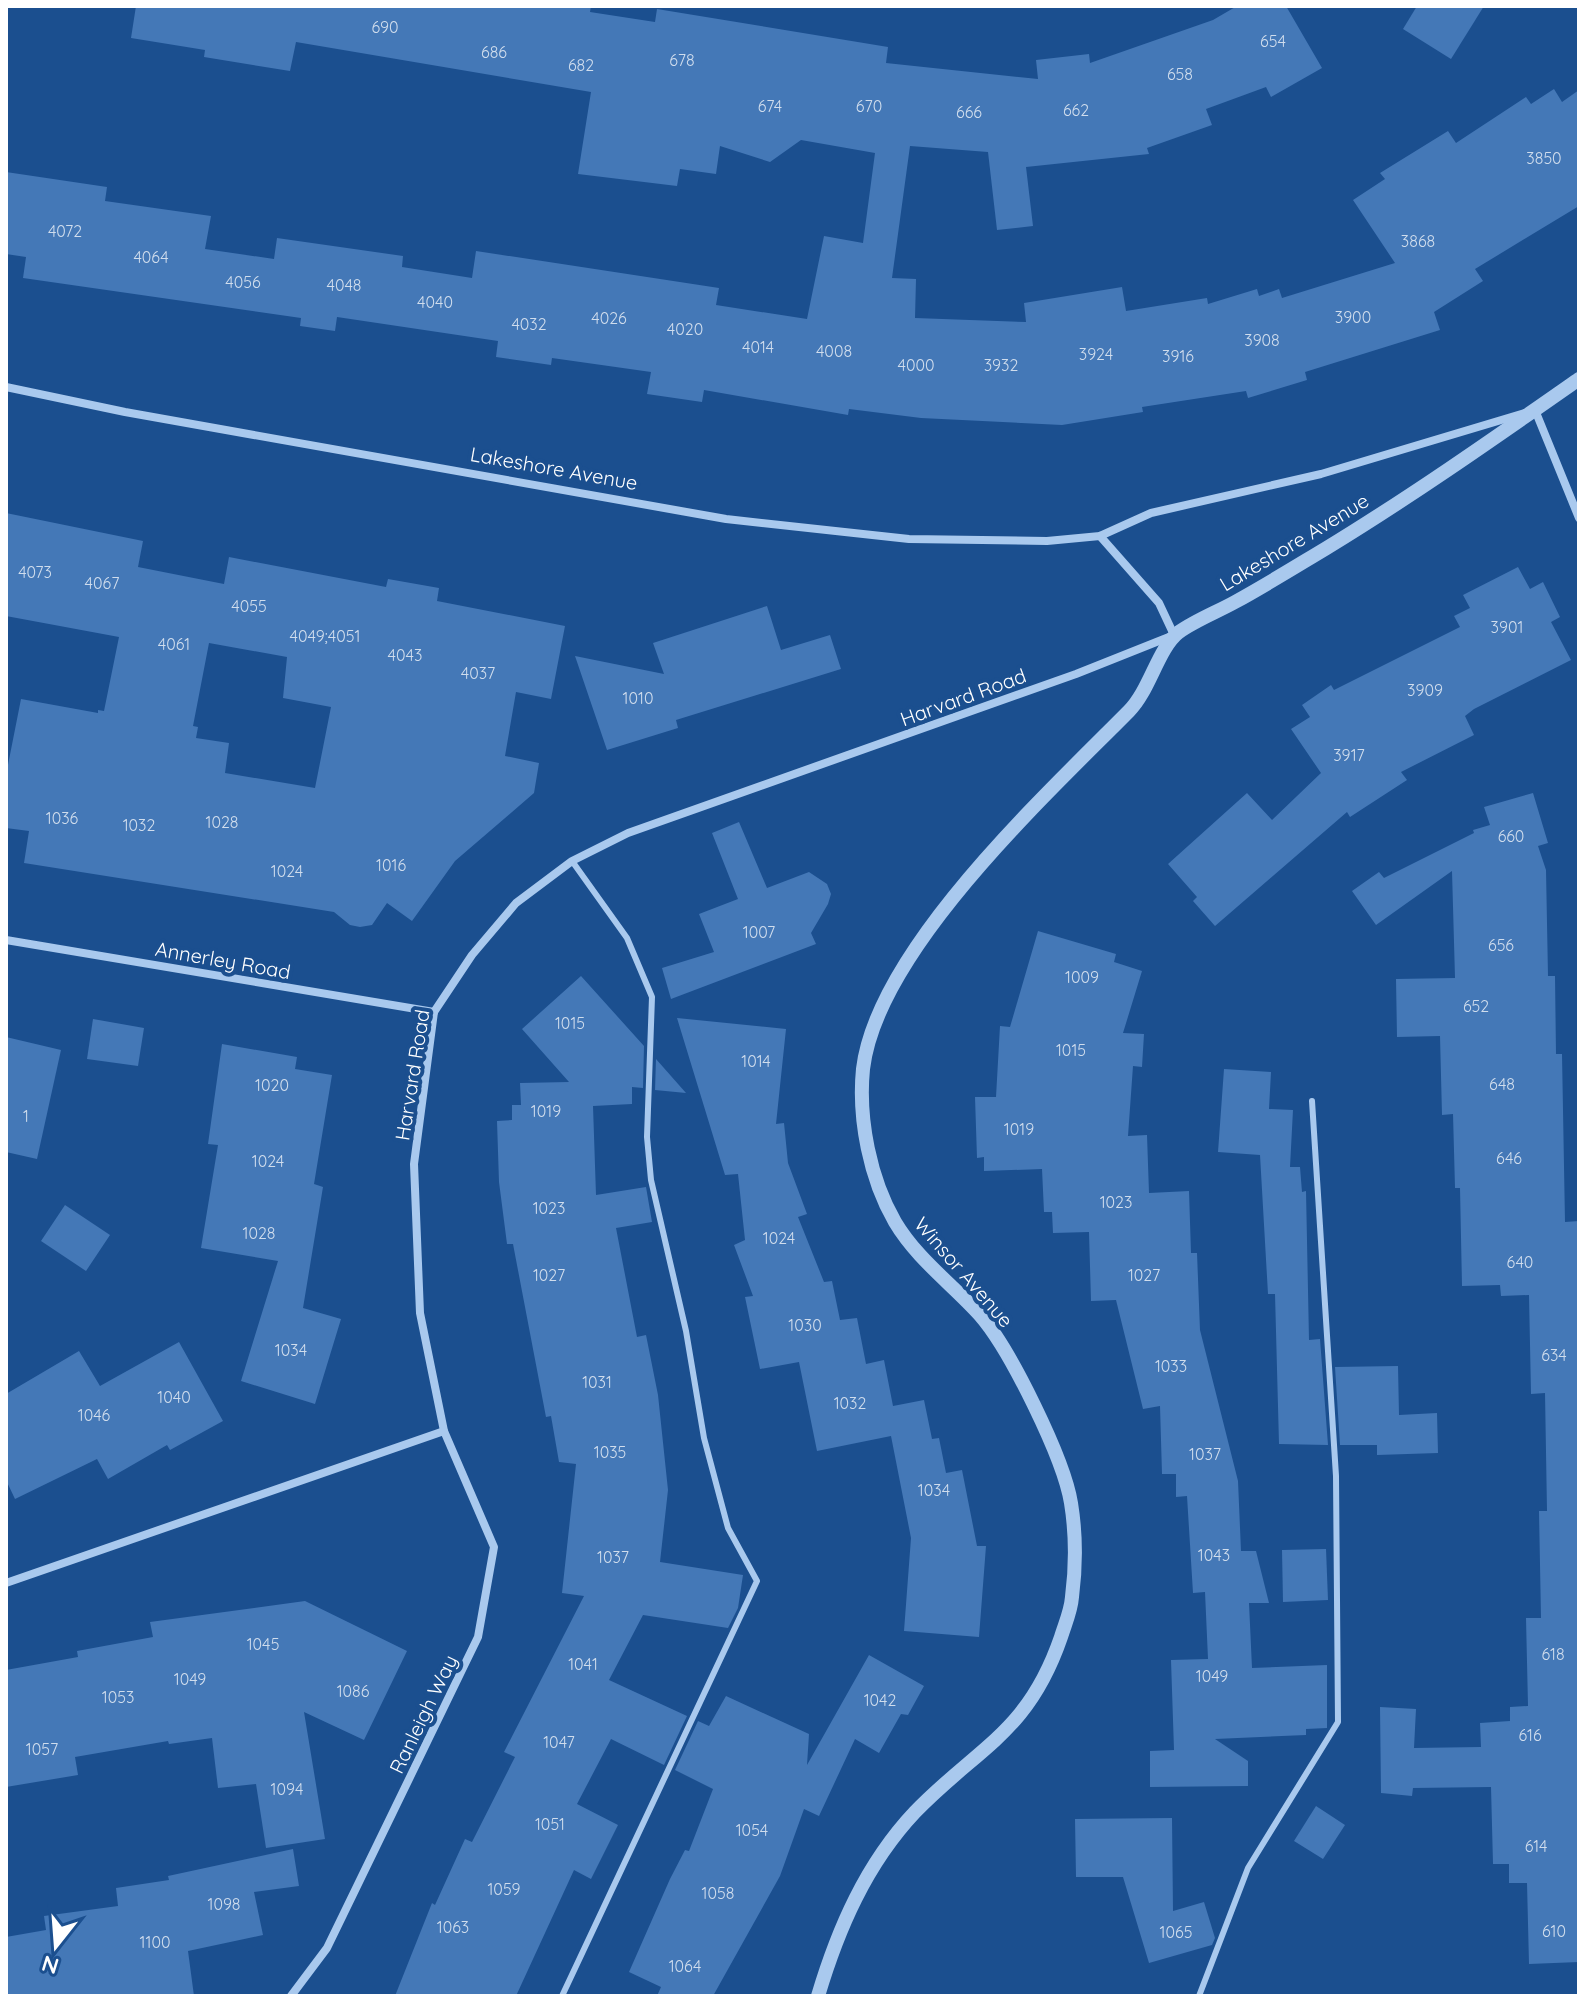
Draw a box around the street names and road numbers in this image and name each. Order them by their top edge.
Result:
street label: Lakeshore Avenue [468,441,640,495]
street label: Lakeshore Avenue [1215,488,1373,596]
street label: Harvard Road [897,663,1029,731]
street label: Annerley Road [153,936,293,984]
street label: Harvard Road [389,1008,435,1142]
street label: Winsor Avenue [909,1212,1019,1332]
street label: Ranleigh Way [383,1651,463,1777]

